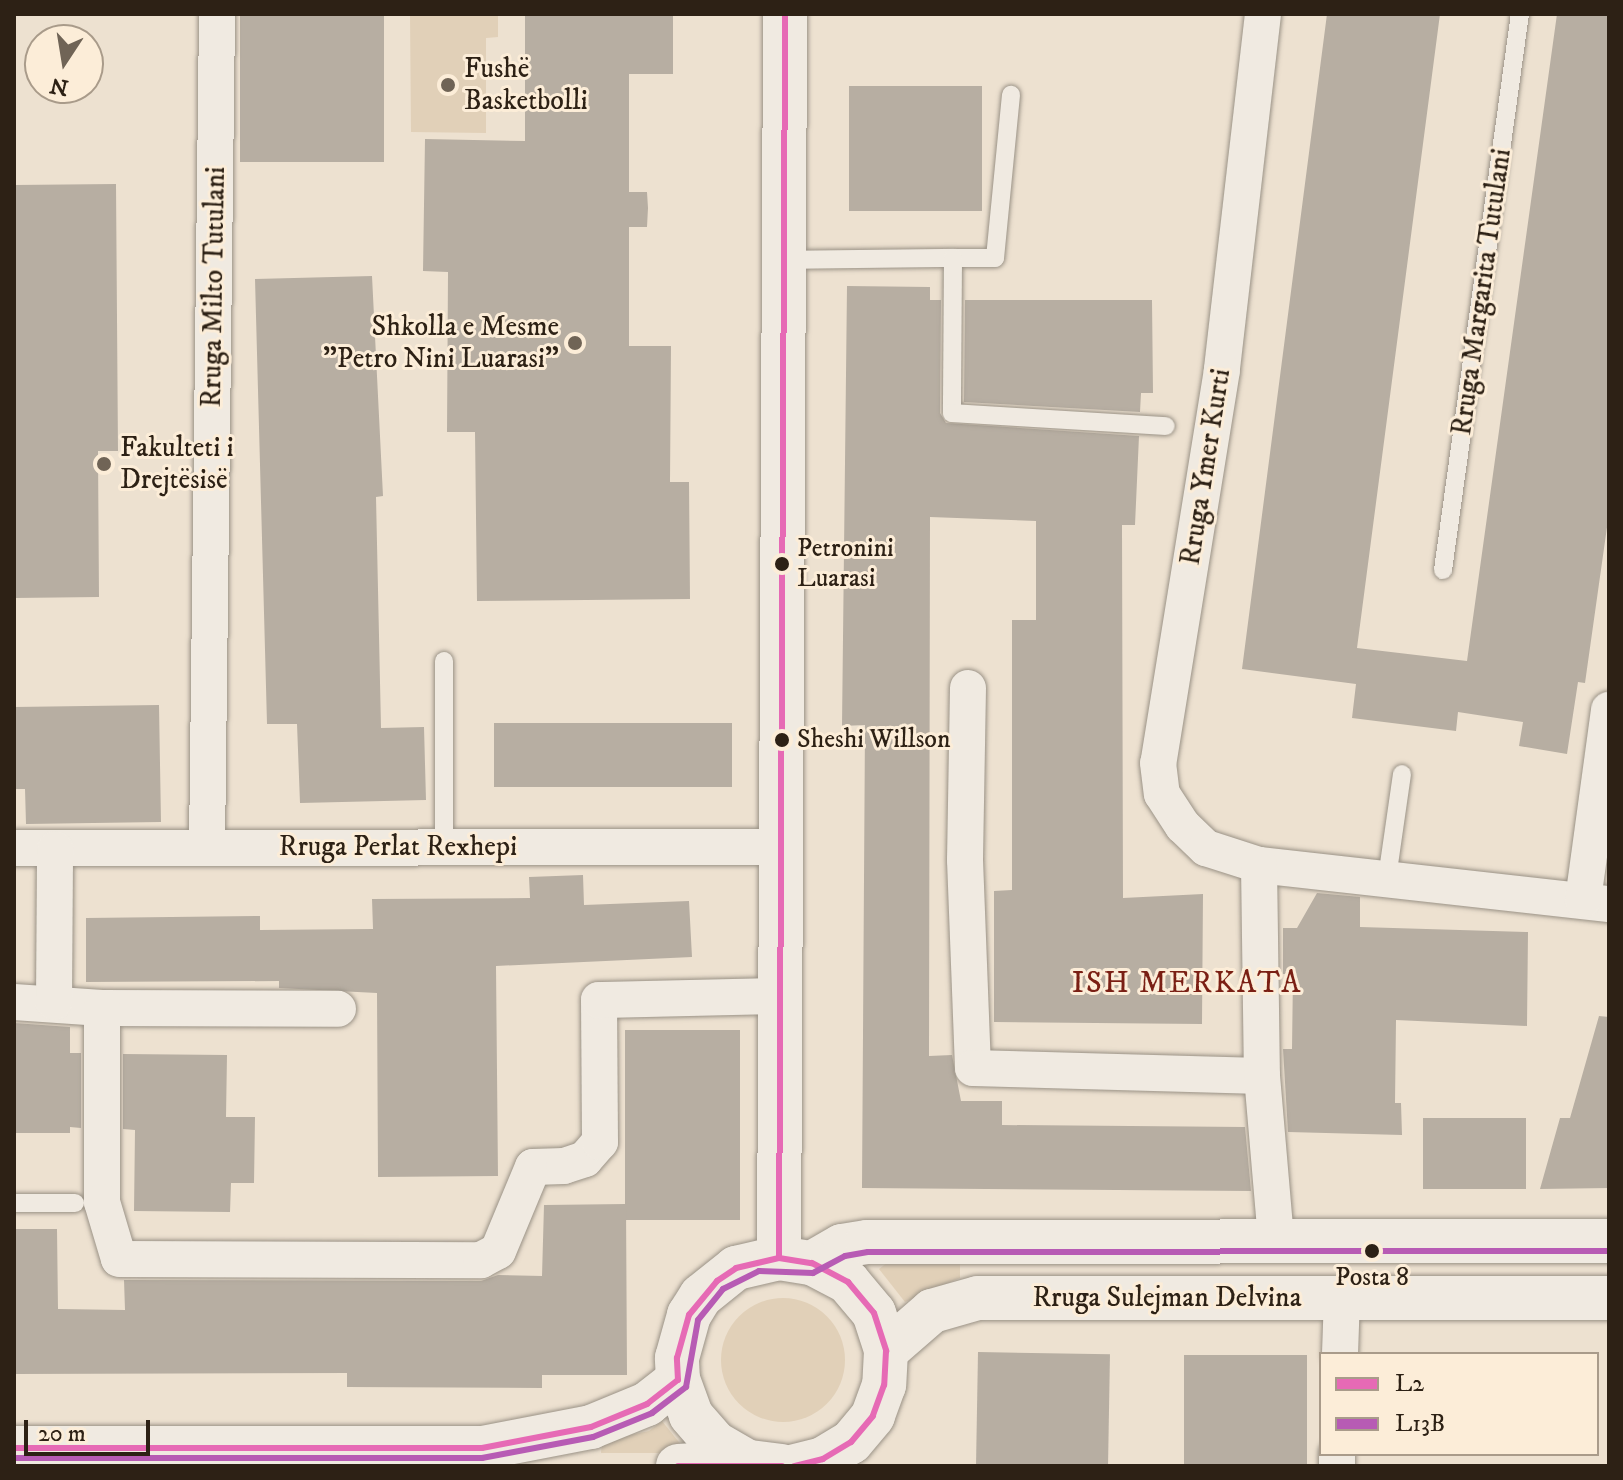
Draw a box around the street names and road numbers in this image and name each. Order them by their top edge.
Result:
street label: Rruga Margarita Tutulani [1445,146,1519,438]
street label: Rruga Milto Tutulani [195,166,233,408]
street label: Rruga Ymer Kurti [1174,366,1238,568]
street label: Rruga Perlat Rexhepi [279,830,517,864]
street label: Rruga Sulejman Delvina [1032,1281,1302,1315]

